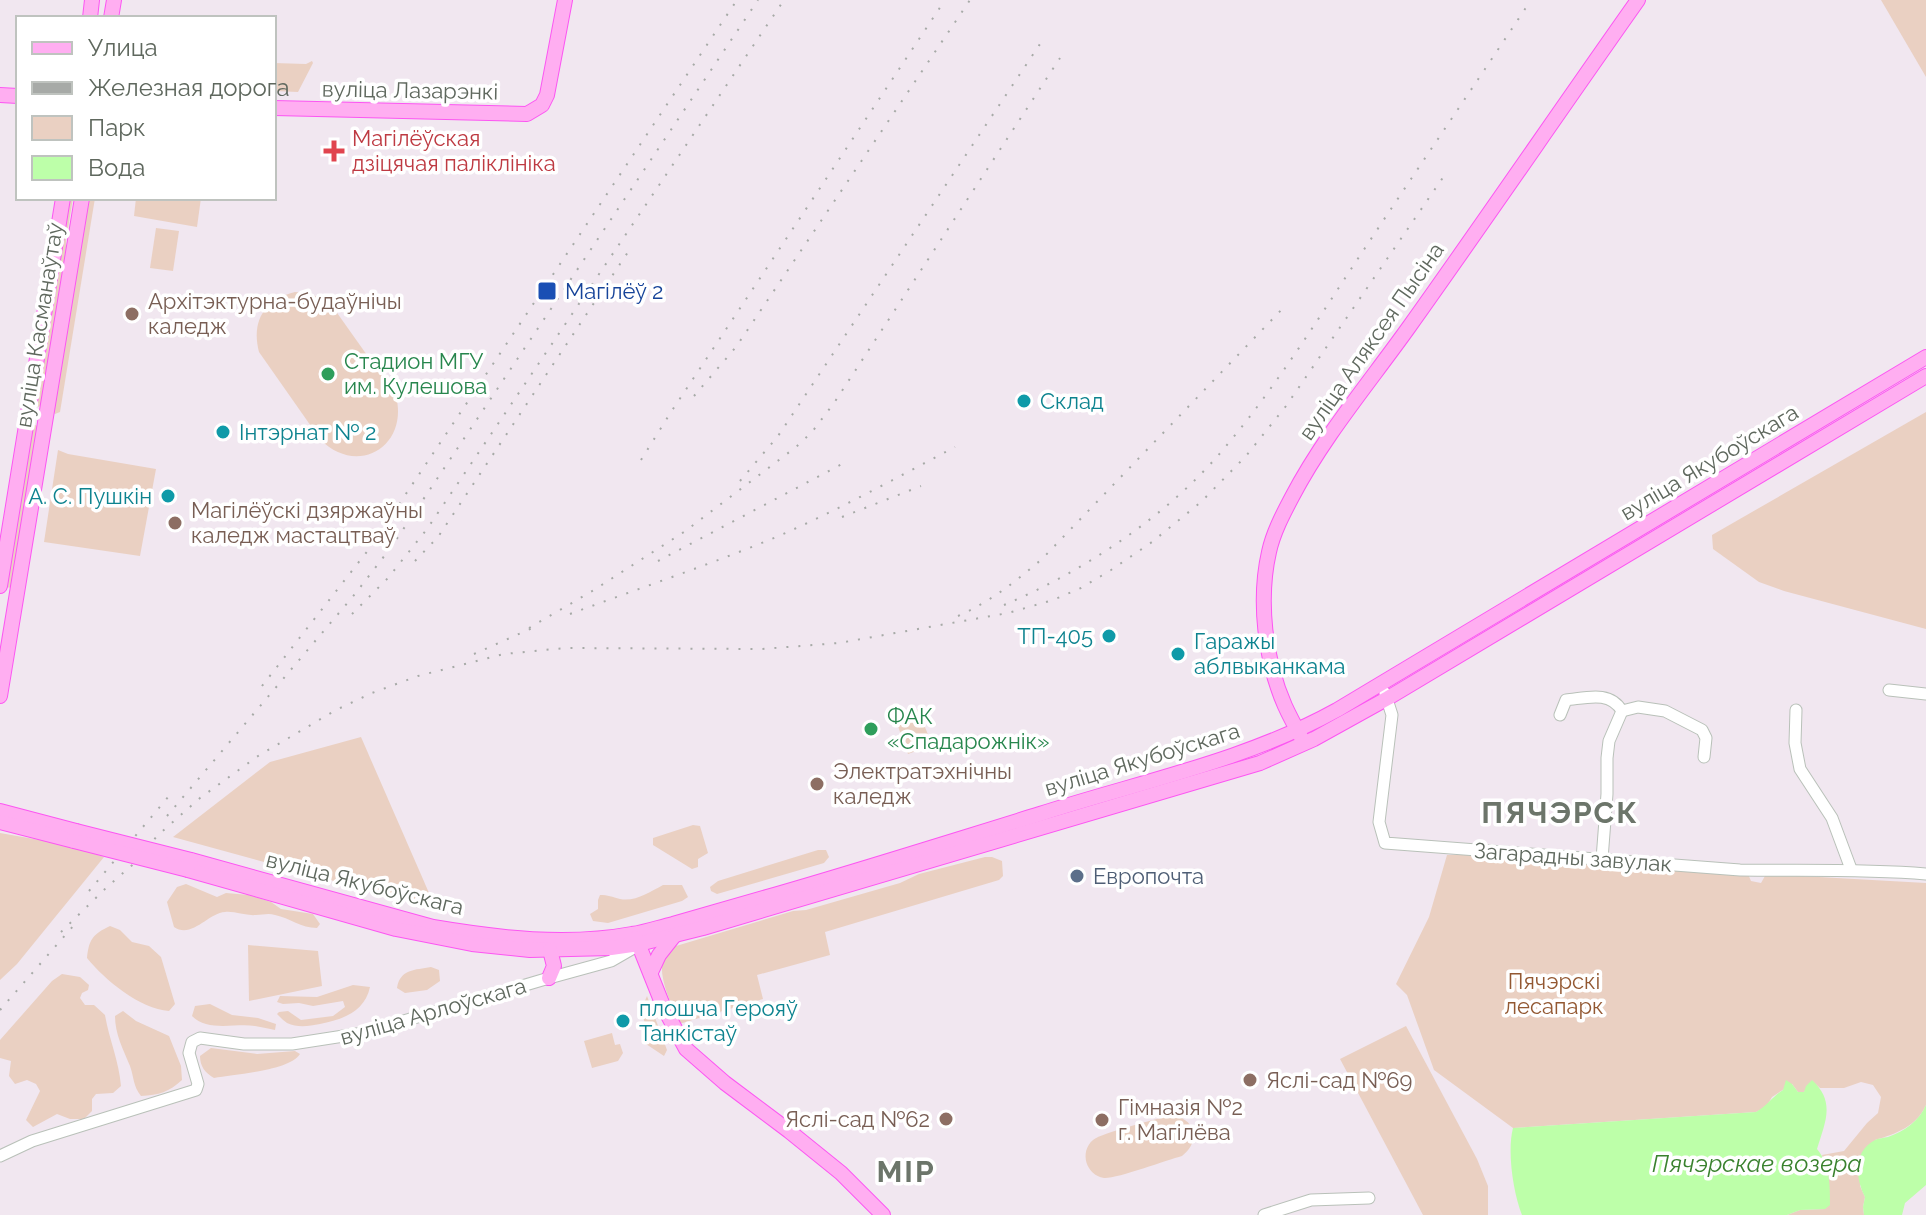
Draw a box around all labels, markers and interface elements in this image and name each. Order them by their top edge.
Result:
legend [16,16,276,200]
text: Улица [88,33,158,62]
text: Железная дорога [88,73,289,102]
street label: вуліца Лазарэнкі [322,75,498,105]
text: Парк [88,113,146,142]
place label: Магілёўская дзіцячая паліклініка [352,125,556,176]
marker: Магілёўская дзіцячая паліклініка [323,140,345,162]
text: Вода [88,153,145,182]
street label: вуліца Касманаўтаў [10,221,68,429]
street label: вуліца Аляксея Пысіна [1293,237,1449,445]
place label: Магілёў 2 [565,278,663,304]
marker: Магілёў 2 [536,280,558,302]
place label: Архітэктурна-будаўнічы каледж [148,288,402,339]
marker: Архітэктурна-будаўнічы каледж [123,305,141,323]
place label: Стадион МГУ им. Кулешова [344,348,487,399]
marker: Стадион МГУ им. Кулешова [319,365,337,383]
place label: Склад [1040,388,1104,414]
marker: Склад [1015,392,1033,410]
street label: вуліца Якубоўскага [1615,399,1803,525]
place label: Інтэрнат № 2 [239,419,377,445]
marker: Інтэрнат № 2 [214,423,232,441]
place label: А. С. Пушкін [28,483,152,509]
marker: А. С. Пушкін [159,487,177,505]
place label: Магілёўскі дзяржаўны каледж мастацтваў [191,497,423,548]
marker: Магілёўскі дзяржаўны каледж мастацтваў [166,514,184,532]
place label: ТП-405 [1017,623,1093,649]
marker: ТП-405 [1100,627,1118,645]
place label: Гаражы аблвыканкама [1194,628,1346,679]
marker: Гаражы аблвыканкама [1169,645,1187,663]
place label: ФАК «Спадарожнік» [887,703,1050,754]
street label: вуліца Якубоўскага [1041,717,1243,801]
marker: ФАК «Спадарожнік» [862,720,880,738]
place label: Электратэхнічны каледж [833,758,1012,809]
marker: Электратэхнічны каледж [808,775,826,793]
district label: ПЯЧЭРСК [1481,795,1639,830]
street label: Загарадны завулак [1473,837,1673,877]
street label: вуліца Якубоўскага [264,846,466,920]
place label: Европочта [1093,863,1204,889]
marker: Европочта [1068,867,1086,885]
park label: Пячэрскі лесапарк [1504,968,1604,1019]
street label: вуліца Арлоўскага [337,972,529,1050]
place label: плошча Герояў Танкістаў [639,995,798,1046]
marker: плошча Герояў Танкістаў [614,1012,632,1030]
place label: Яслі-сад №69 [1266,1067,1412,1093]
marker: Яслі-сад №69 [1241,1071,1259,1089]
place label: Гімназія №2 г. Магілёва [1118,1094,1243,1145]
place label: Яслі-сад №62 [785,1106,930,1132]
marker: Яслі-сад №62 [937,1110,955,1128]
marker: Гімназія №2 г. Магілёва [1093,1111,1111,1129]
water label: Пячэрскае возера [1652,1149,1862,1178]
district label: МІР [876,1154,936,1189]

